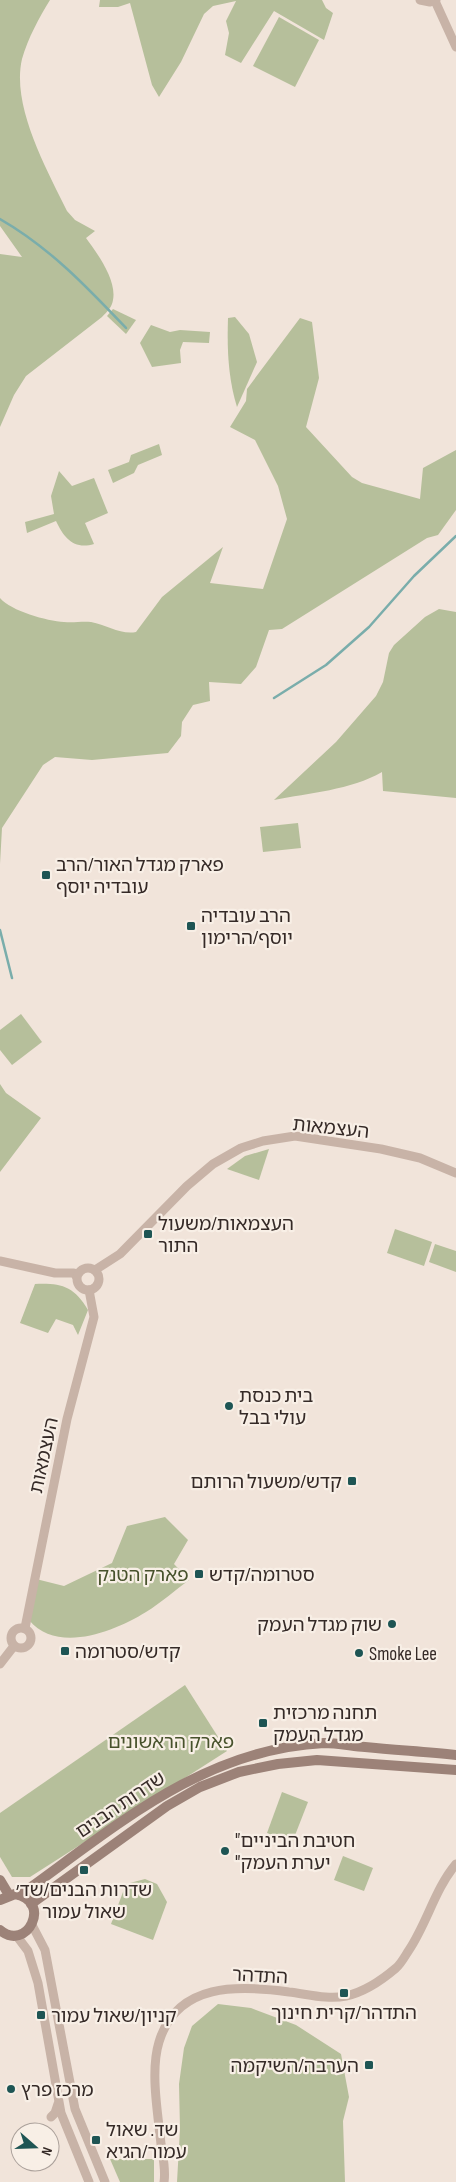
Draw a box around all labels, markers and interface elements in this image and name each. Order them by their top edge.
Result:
place label: פארק מגדל האור/הרב עובדיה יוסף [56,854,224,899]
marker: פארק מגדל האור/הרב עובדיה יוסף [40,869,52,881]
place label: הרב עובדיה יוסף/הרימון [201,905,293,950]
marker: הרב עובדיה יוסף/הרימון [185,920,197,932]
street label: העצמאות [291,1113,370,1144]
place label: העצמאות/משעול התור [158,1213,294,1258]
marker: העצמאות/משעול התור [142,1228,154,1240]
place label: בית כנסת עולי בבל [239,1385,313,1430]
marker: בית כנסת עולי בבל [223,1400,235,1412]
street label: העצמאות [25,1415,64,1495]
place label: קדש/משעול הרותם [190,1471,342,1494]
marker: קדש/משעול הרותם [346,1475,358,1487]
park label: פארק הטנק [97,1564,189,1587]
place label: סטרומה/קדש [209,1564,315,1587]
marker: סטרומה/קדש [193,1568,205,1580]
place label: שוק מגדל העמק [257,1614,382,1637]
marker: שוק מגדל העמק [386,1618,398,1630]
place label: קדש/סטרומה [75,1641,181,1664]
place label: Smoke Lee [369,1643,437,1666]
marker: קדש/סטרומה [59,1645,71,1657]
marker: Smoke Lee [353,1647,365,1659]
place label: תחנה מרכזית מגדל העמק [273,1702,377,1747]
marker: תחנה מרכזית מגדל העמק [257,1717,269,1729]
park label: פארק הראשונים [108,1731,234,1754]
street label: שדרות הבנים [72,1767,170,1844]
place label: "חטיבת הביניים "יערת העמק [235,1830,355,1875]
marker: "חטיבת הביניים "יערת העמק [219,1845,231,1857]
marker: שדרות הבנים/שד׳ שאול עמור [78,1864,90,1876]
place label: שדרות הבנים/שד׳ שאול עמור [16,1879,152,1924]
street label: התדהר [231,1964,288,1989]
marker: התדהר/קרית חינוך [338,1987,350,1999]
place label: התדהר/קרית חינוך [271,2002,417,2025]
place label: קניון/שאול עמור [51,2005,177,2028]
marker: קניון/שאול עמור [35,2009,47,2021]
place label: הערבה/השיקמה [231,2055,359,2078]
marker: הערבה/השיקמה [363,2059,375,2071]
place label: מרכז פרץ [21,2079,94,2102]
marker: מרכז פרץ [5,2083,17,2095]
place label: שד. שאול עמור/הגיא [106,2119,187,2164]
north arrow [10,2122,60,2172]
marker: שד. שאול עמור/הגיא [90,2134,102,2146]
text: N [37,2145,56,2158]

